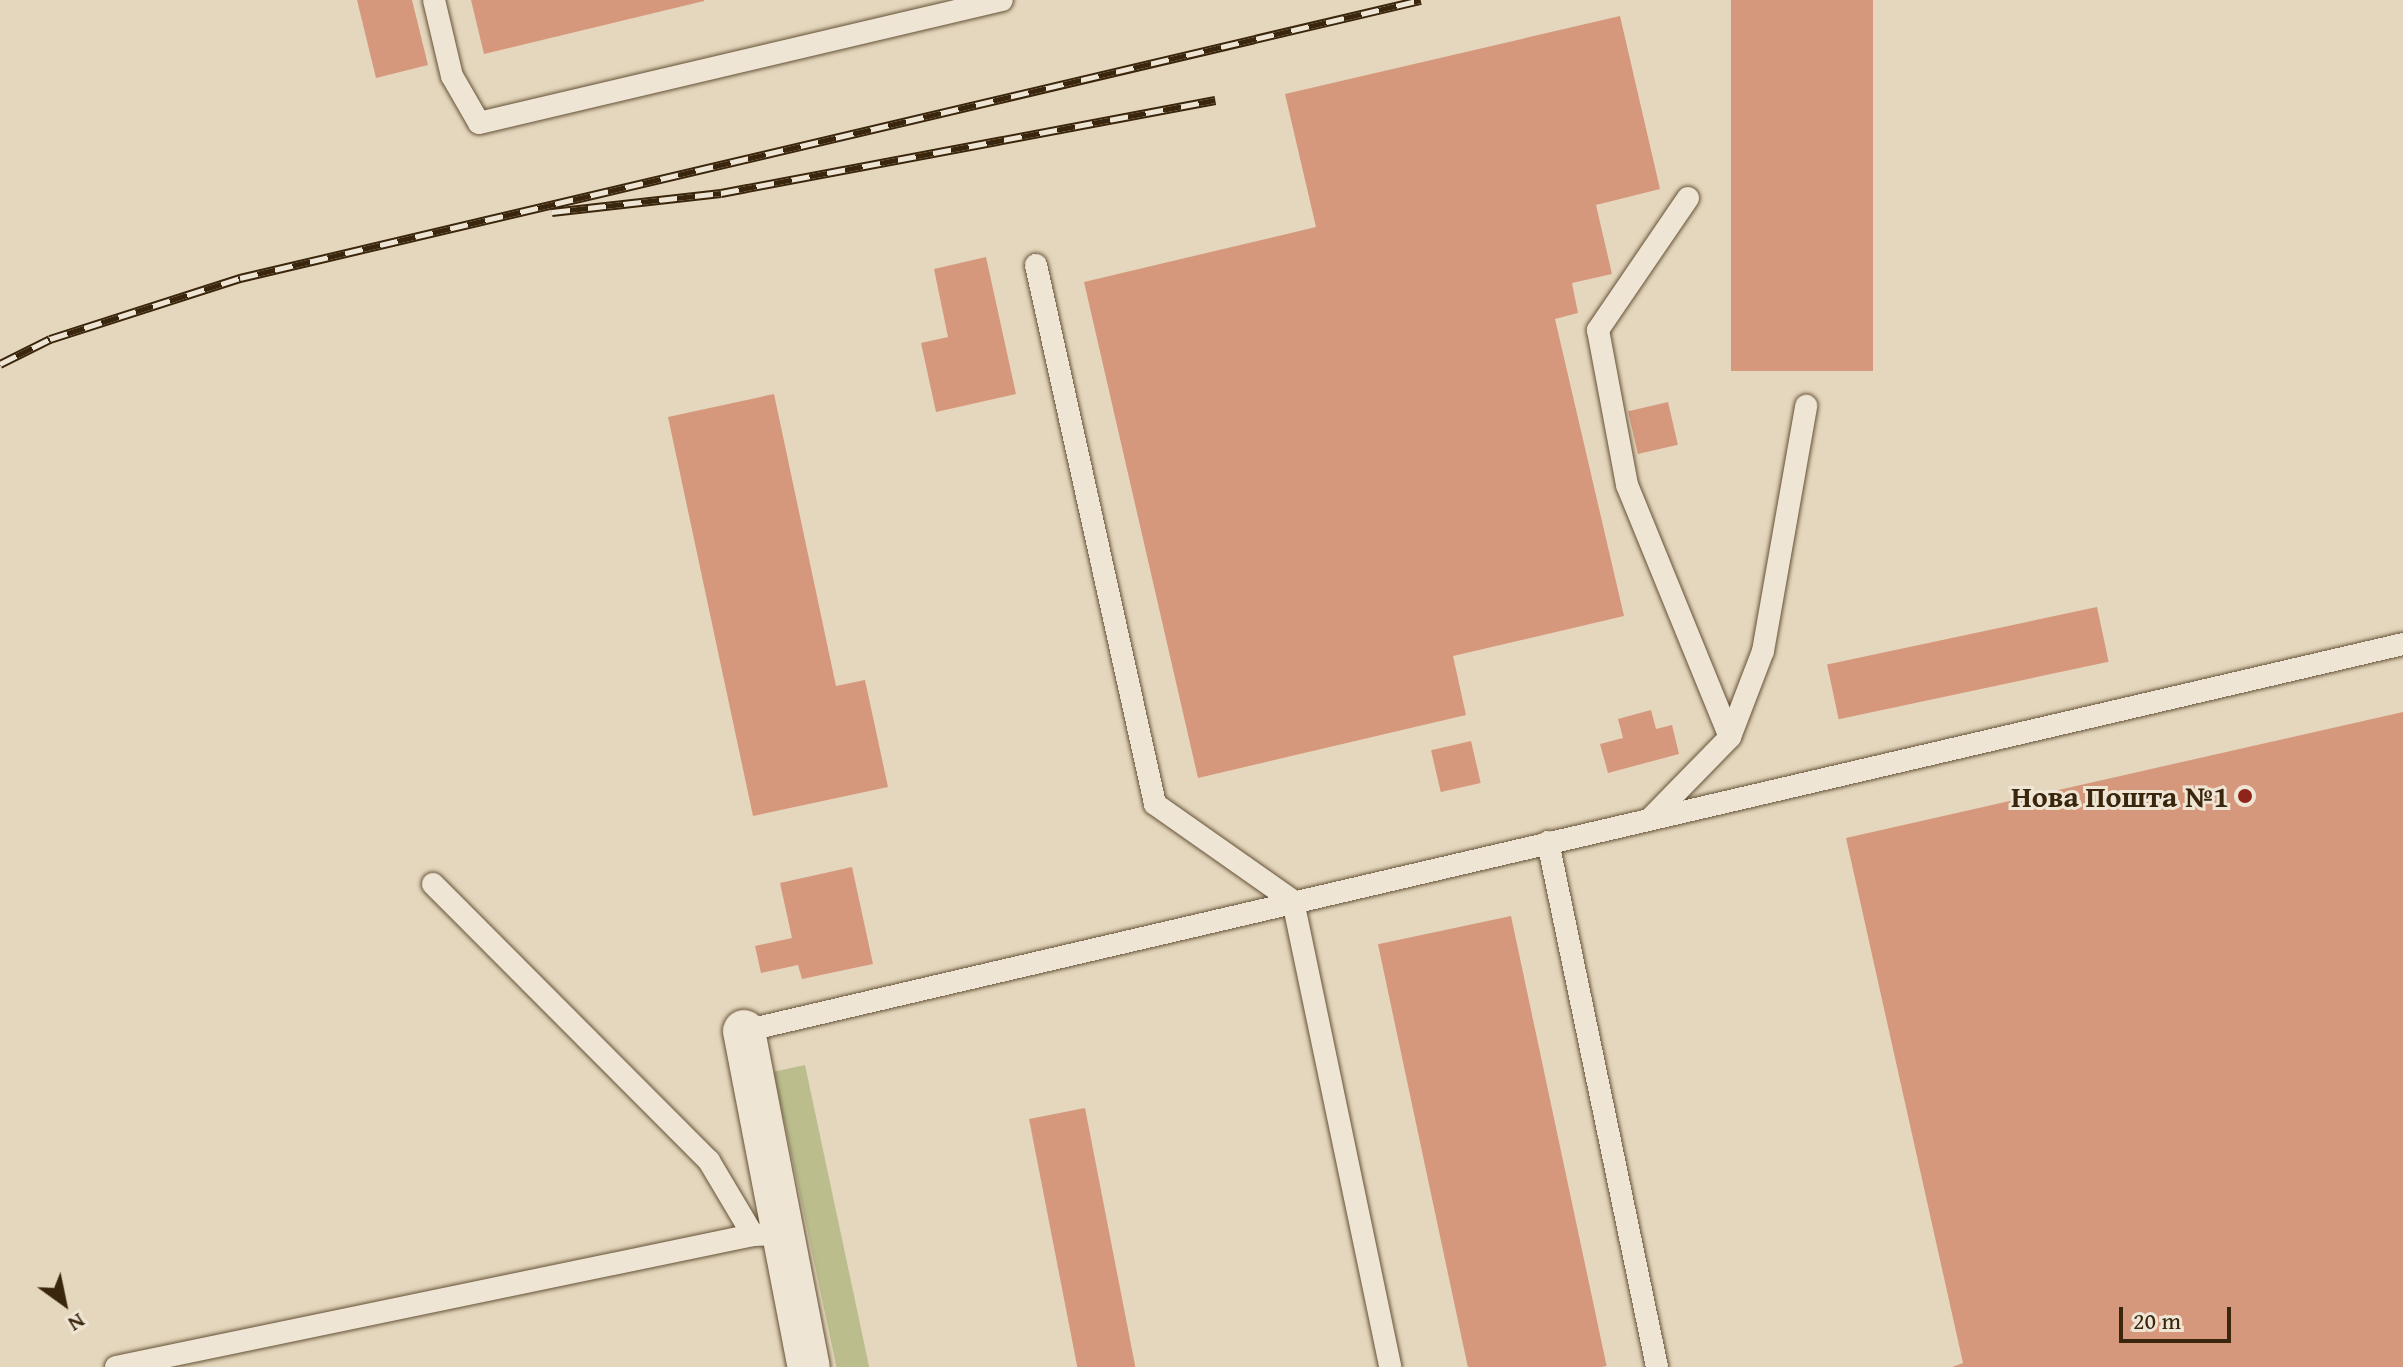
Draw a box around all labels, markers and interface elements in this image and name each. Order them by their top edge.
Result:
place label: Нова Пошта №1 [2011,778,2229,814]
marker: Нова Пошта №1 [2236,787,2254,805]
north arrow [24,1263,104,1343]
scale bar [2123,1291,2235,1341]
text: 20 m [2133,1303,2181,1338]
text: N [62,1306,92,1341]

